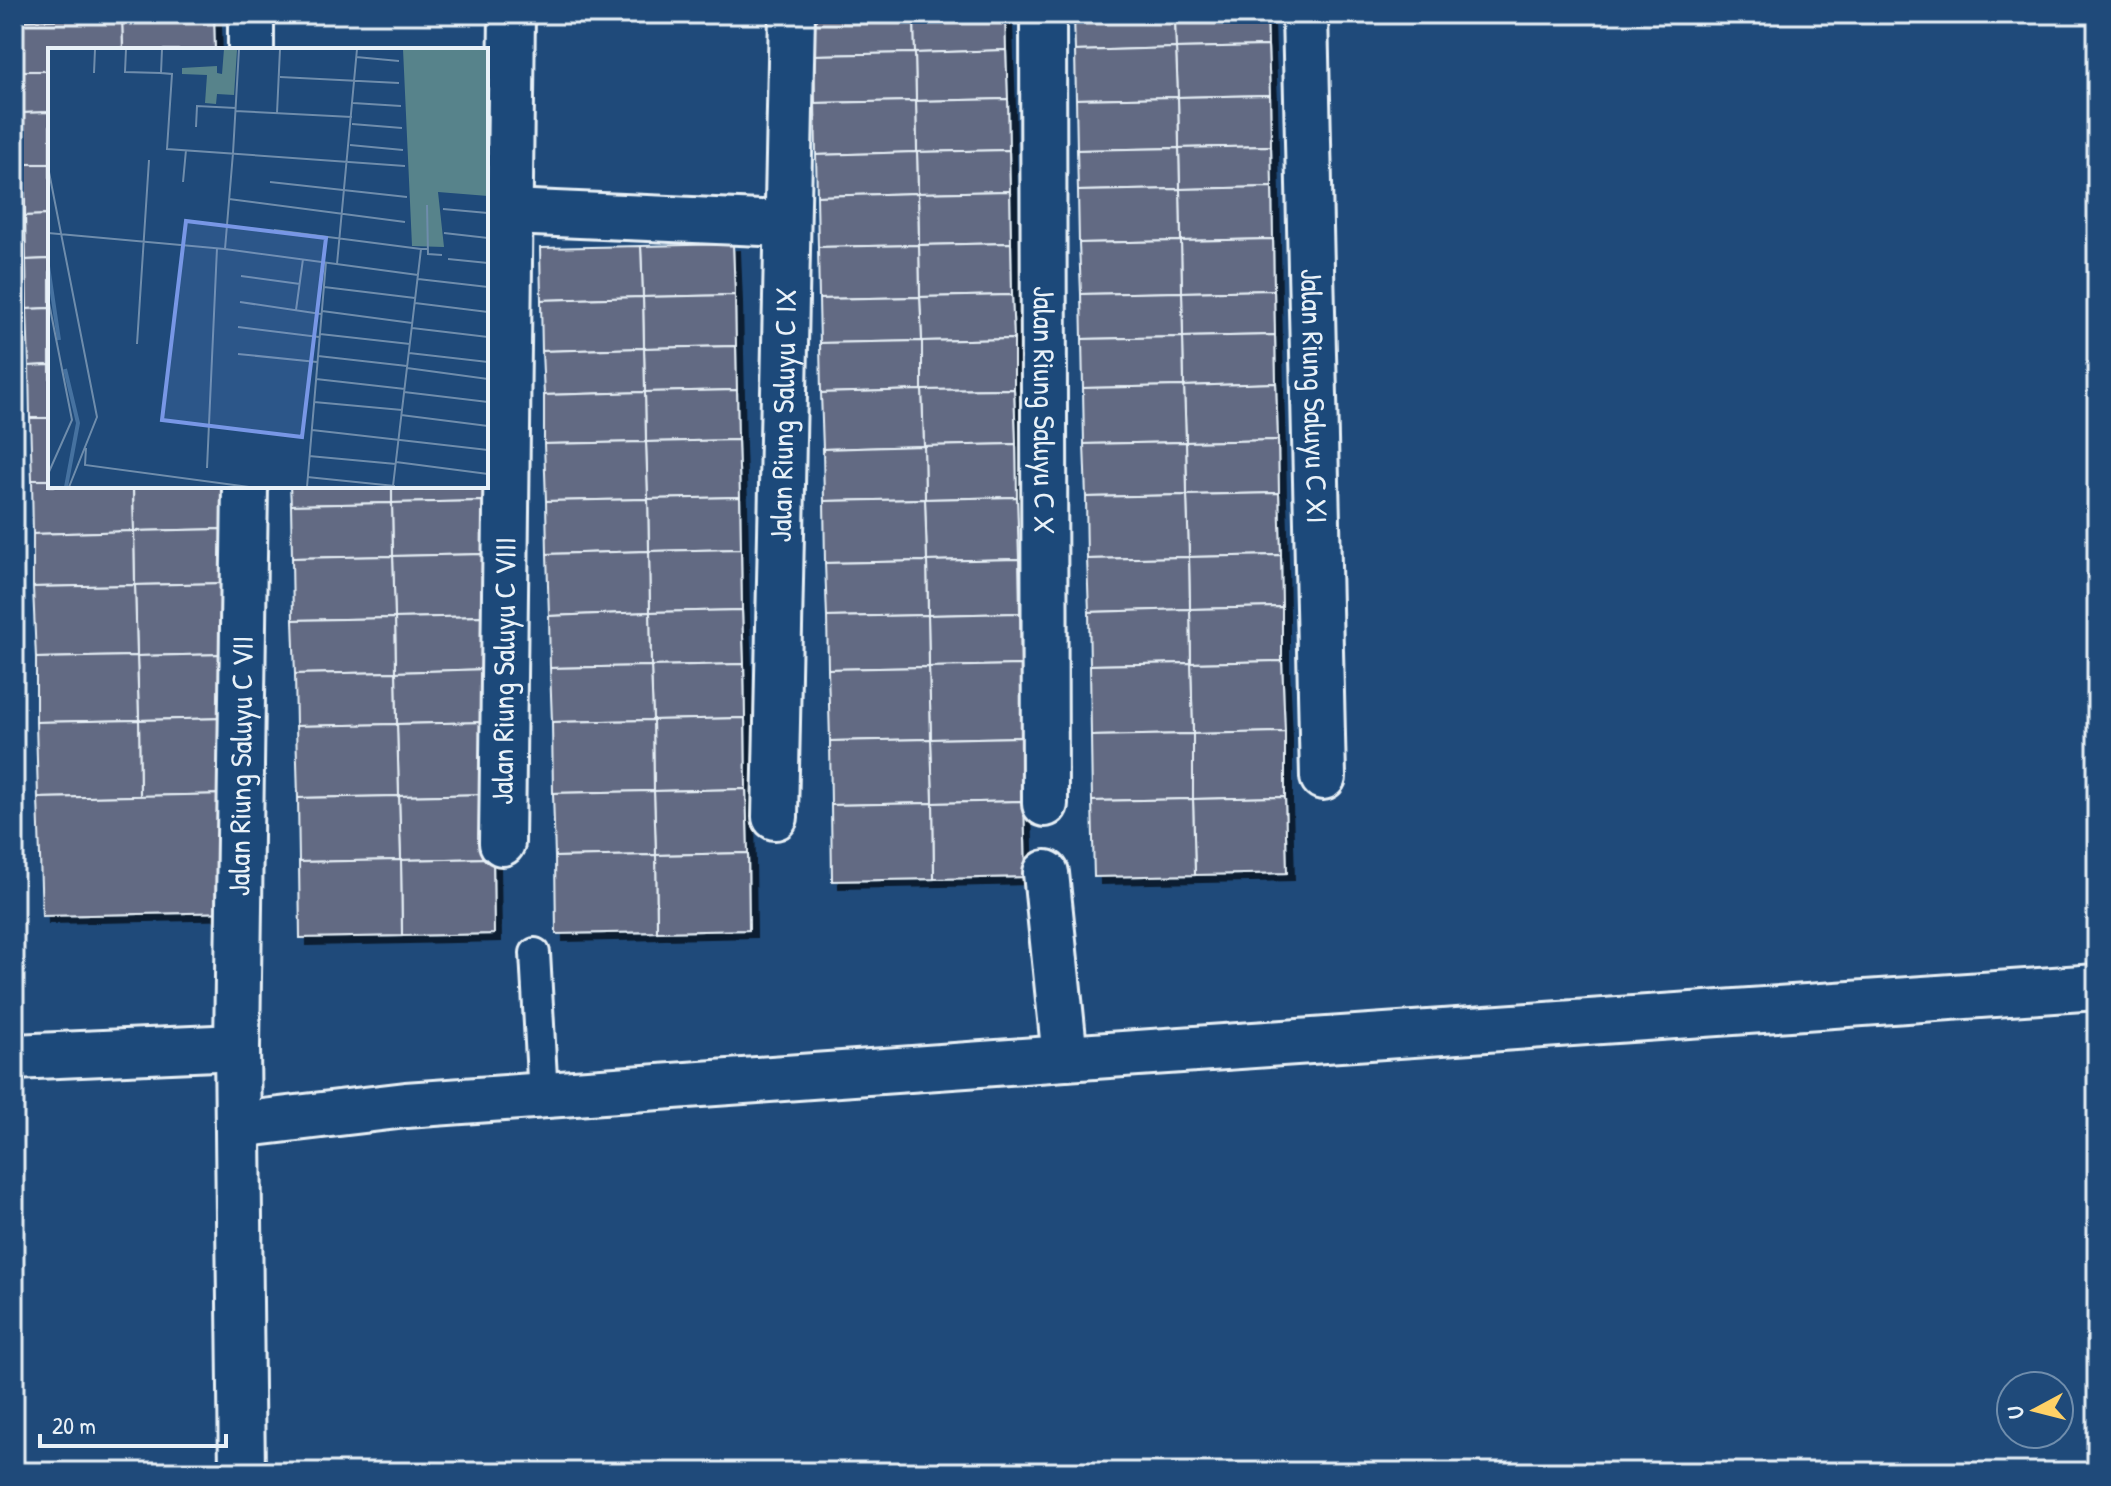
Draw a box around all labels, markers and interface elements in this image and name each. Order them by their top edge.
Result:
inset map [48,48,488,488]
street label: Jalan Riung Saluyu C XI [1292,268,1338,524]
street label: Jalan Riung Saluyu C X [1025,286,1065,534]
street label: Jalan Riung Saluyu C IX [760,287,805,543]
street label: Jalan Riung Saluyu C VIII [481,537,525,805]
street label: Jalan Riung Saluyu C VII [218,635,262,897]
north arrow [1995,1370,2075,1450]
scale bar [40,1398,226,1448]
text: U [2000,1405,2031,1420]
text: 20 m [52,1409,96,1441]

